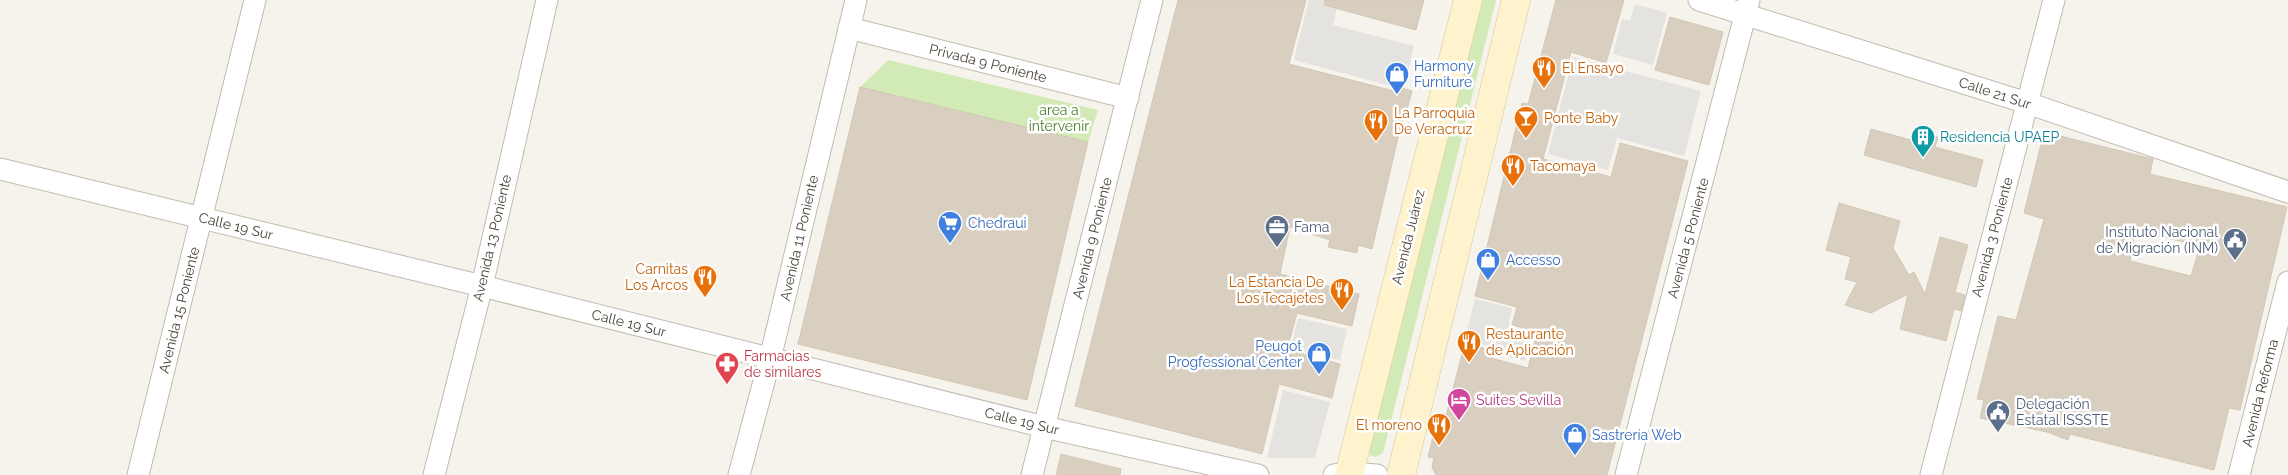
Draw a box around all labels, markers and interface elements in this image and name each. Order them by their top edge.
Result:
street label: Privada 9 Poniente [928,41,1048,85]
restaurant icon: El Ensayo [1531,55,1557,89]
place label: Harmony Furniture [1414,58,1474,90]
place label: El Ensayo [1562,60,1624,76]
shop icon: Harmony Furniture [1384,61,1410,95]
street label: Calle 21 Sur [1957,74,2033,112]
park label: area a intervenir [1029,102,1089,134]
place label: La Parroquia De Veracruz [1394,105,1475,137]
bar icon: Ponte Baby [1513,105,1539,139]
restaurant icon: La Parroquia De Veracruz [1363,108,1389,142]
place label: Ponte Baby [1544,110,1619,126]
building icon: Residencia UPAEP [1910,124,1936,158]
place label: Residencia UPAEP [1940,129,2060,145]
restaurant icon: Tacomaya [1500,153,1526,187]
place label: Tacomaya [1530,158,1596,174]
street label: Avenida 13 Poniente [470,173,514,303]
street label: Avenida 11 Poniente [777,174,821,302]
street label: Avenida 3 Poniente [1968,175,2016,299]
street label: Avenida 9 Poniente [1069,176,1115,300]
street label: Avenida 5 Poniente [1664,176,1712,300]
street label: Avenida Juárez [1388,188,1428,286]
street label: Calle 19 Sur [197,209,275,243]
supermarket icon: Chedraui [937,210,963,244]
office icon: Fama [1264,214,1290,248]
place label: Chedraui [968,215,1027,231]
place label: Fama [1294,219,1329,235]
place label: Instituto Nacional de Migración (INM) [2096,224,2218,256]
public building icon: Instituto Nacional de Migración (INM) [2222,227,2248,261]
street label: Avenida 15 Poniente [156,245,202,375]
shop icon: Accesso [1475,247,1501,281]
place label: Accesso [1506,252,1561,268]
place label: Carnitas Los Arcos [625,261,688,293]
restaurant icon: Carnitas Los Arcos [692,264,718,298]
place label: La Estancia De Los Tecajetes [1229,274,1324,306]
restaurant icon: La Estancia De Los Tecajetes [1329,277,1355,311]
street label: Calle 19 Sur [590,306,668,340]
place label: Restaurante de Aplicación [1486,326,1574,358]
restaurant icon: Restaurante de Aplicación [1456,329,1482,363]
street label: Avenida Reforma [2239,337,2281,449]
place label: Peugot Progfessional Center [1168,338,1302,370]
shop icon: Peugot Progfessional Center [1306,341,1332,375]
place label: Farmacias de similares [744,348,822,380]
pharmacy icon: Farmacias de similares [714,351,740,385]
hotel icon: Suites Sevilla [1446,387,1472,421]
place label: Suites Sevilla [1476,392,1561,408]
place label: Delegación Estatal ISSSTE [2016,396,2109,428]
public building icon: Delegación Estatal ISSSTE [1985,399,2011,433]
street label: Calle 19 Sur [983,404,1061,438]
restaurant icon: El moreno [1426,412,1452,446]
place label: El moreno [1356,417,1422,433]
shop icon: Sastrería Web [1562,422,1588,456]
place label: Sastrería Web [1592,427,1682,443]

